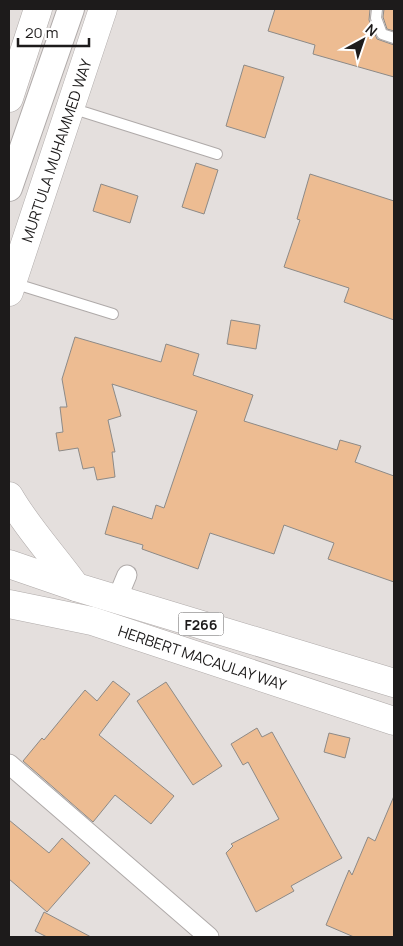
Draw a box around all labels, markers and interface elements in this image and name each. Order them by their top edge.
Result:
scale bar [18,15,89,47]
north arrow [338,15,388,65]
text: N [362,19,382,40]
text: 20 m [25,22,58,43]
street label: MURTULA MUHAMMED WAY [16,56,96,245]
road number: F266 [178,612,224,636]
street label: HERBERT MACAULAY WAY [116,620,290,695]

